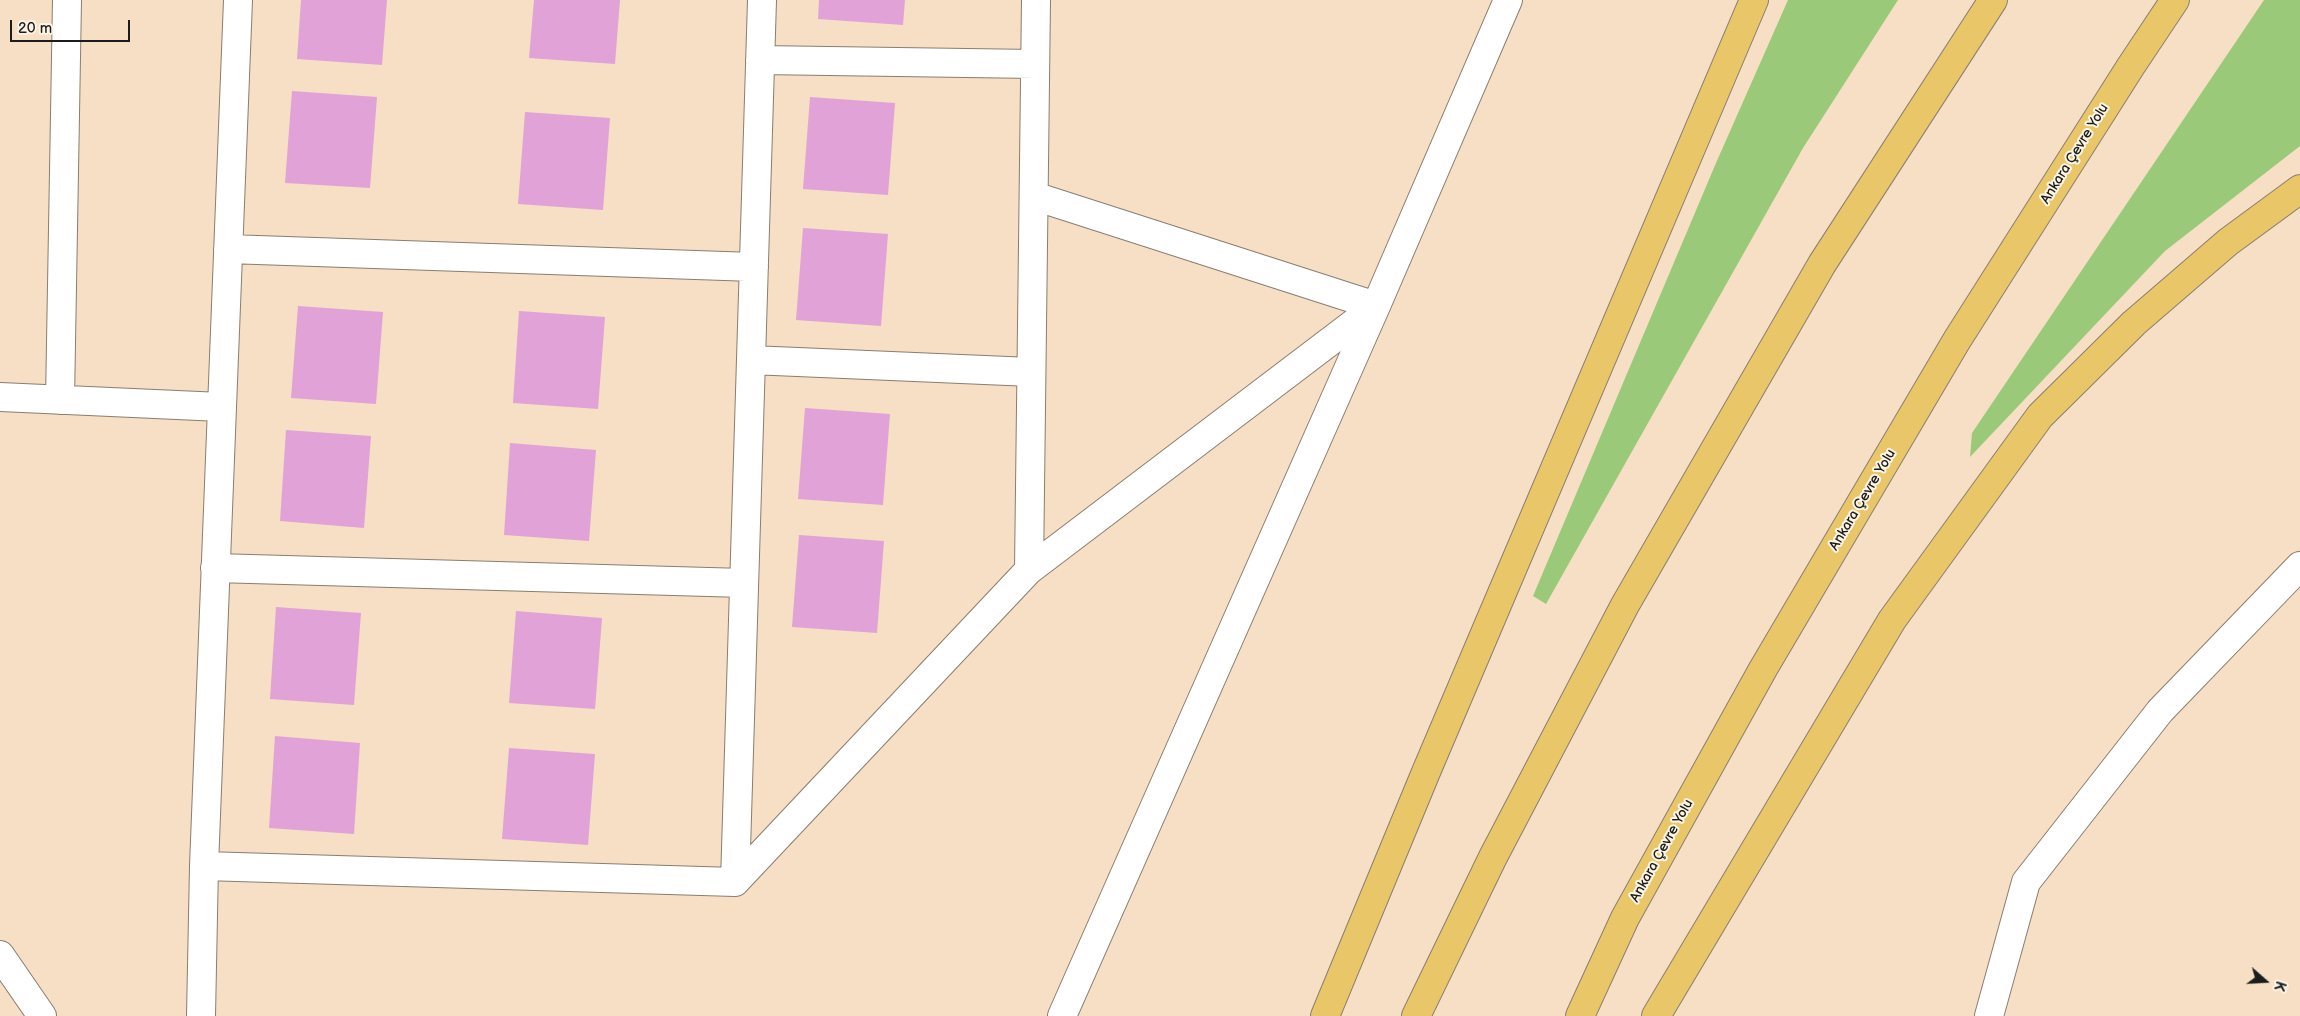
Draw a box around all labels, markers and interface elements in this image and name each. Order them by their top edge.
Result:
scale bar [12,10,132,42]
text: 20 m [18,19,52,38]
street label: Ankara Çevre Yolu [2037,101,2113,207]
street label: Ankara Çevre Yolu [1826,446,1900,554]
street label: Ankara Çevre Yolu [1627,797,1697,905]
north arrow [2240,956,2290,1006]
text: K [2270,979,2289,993]

